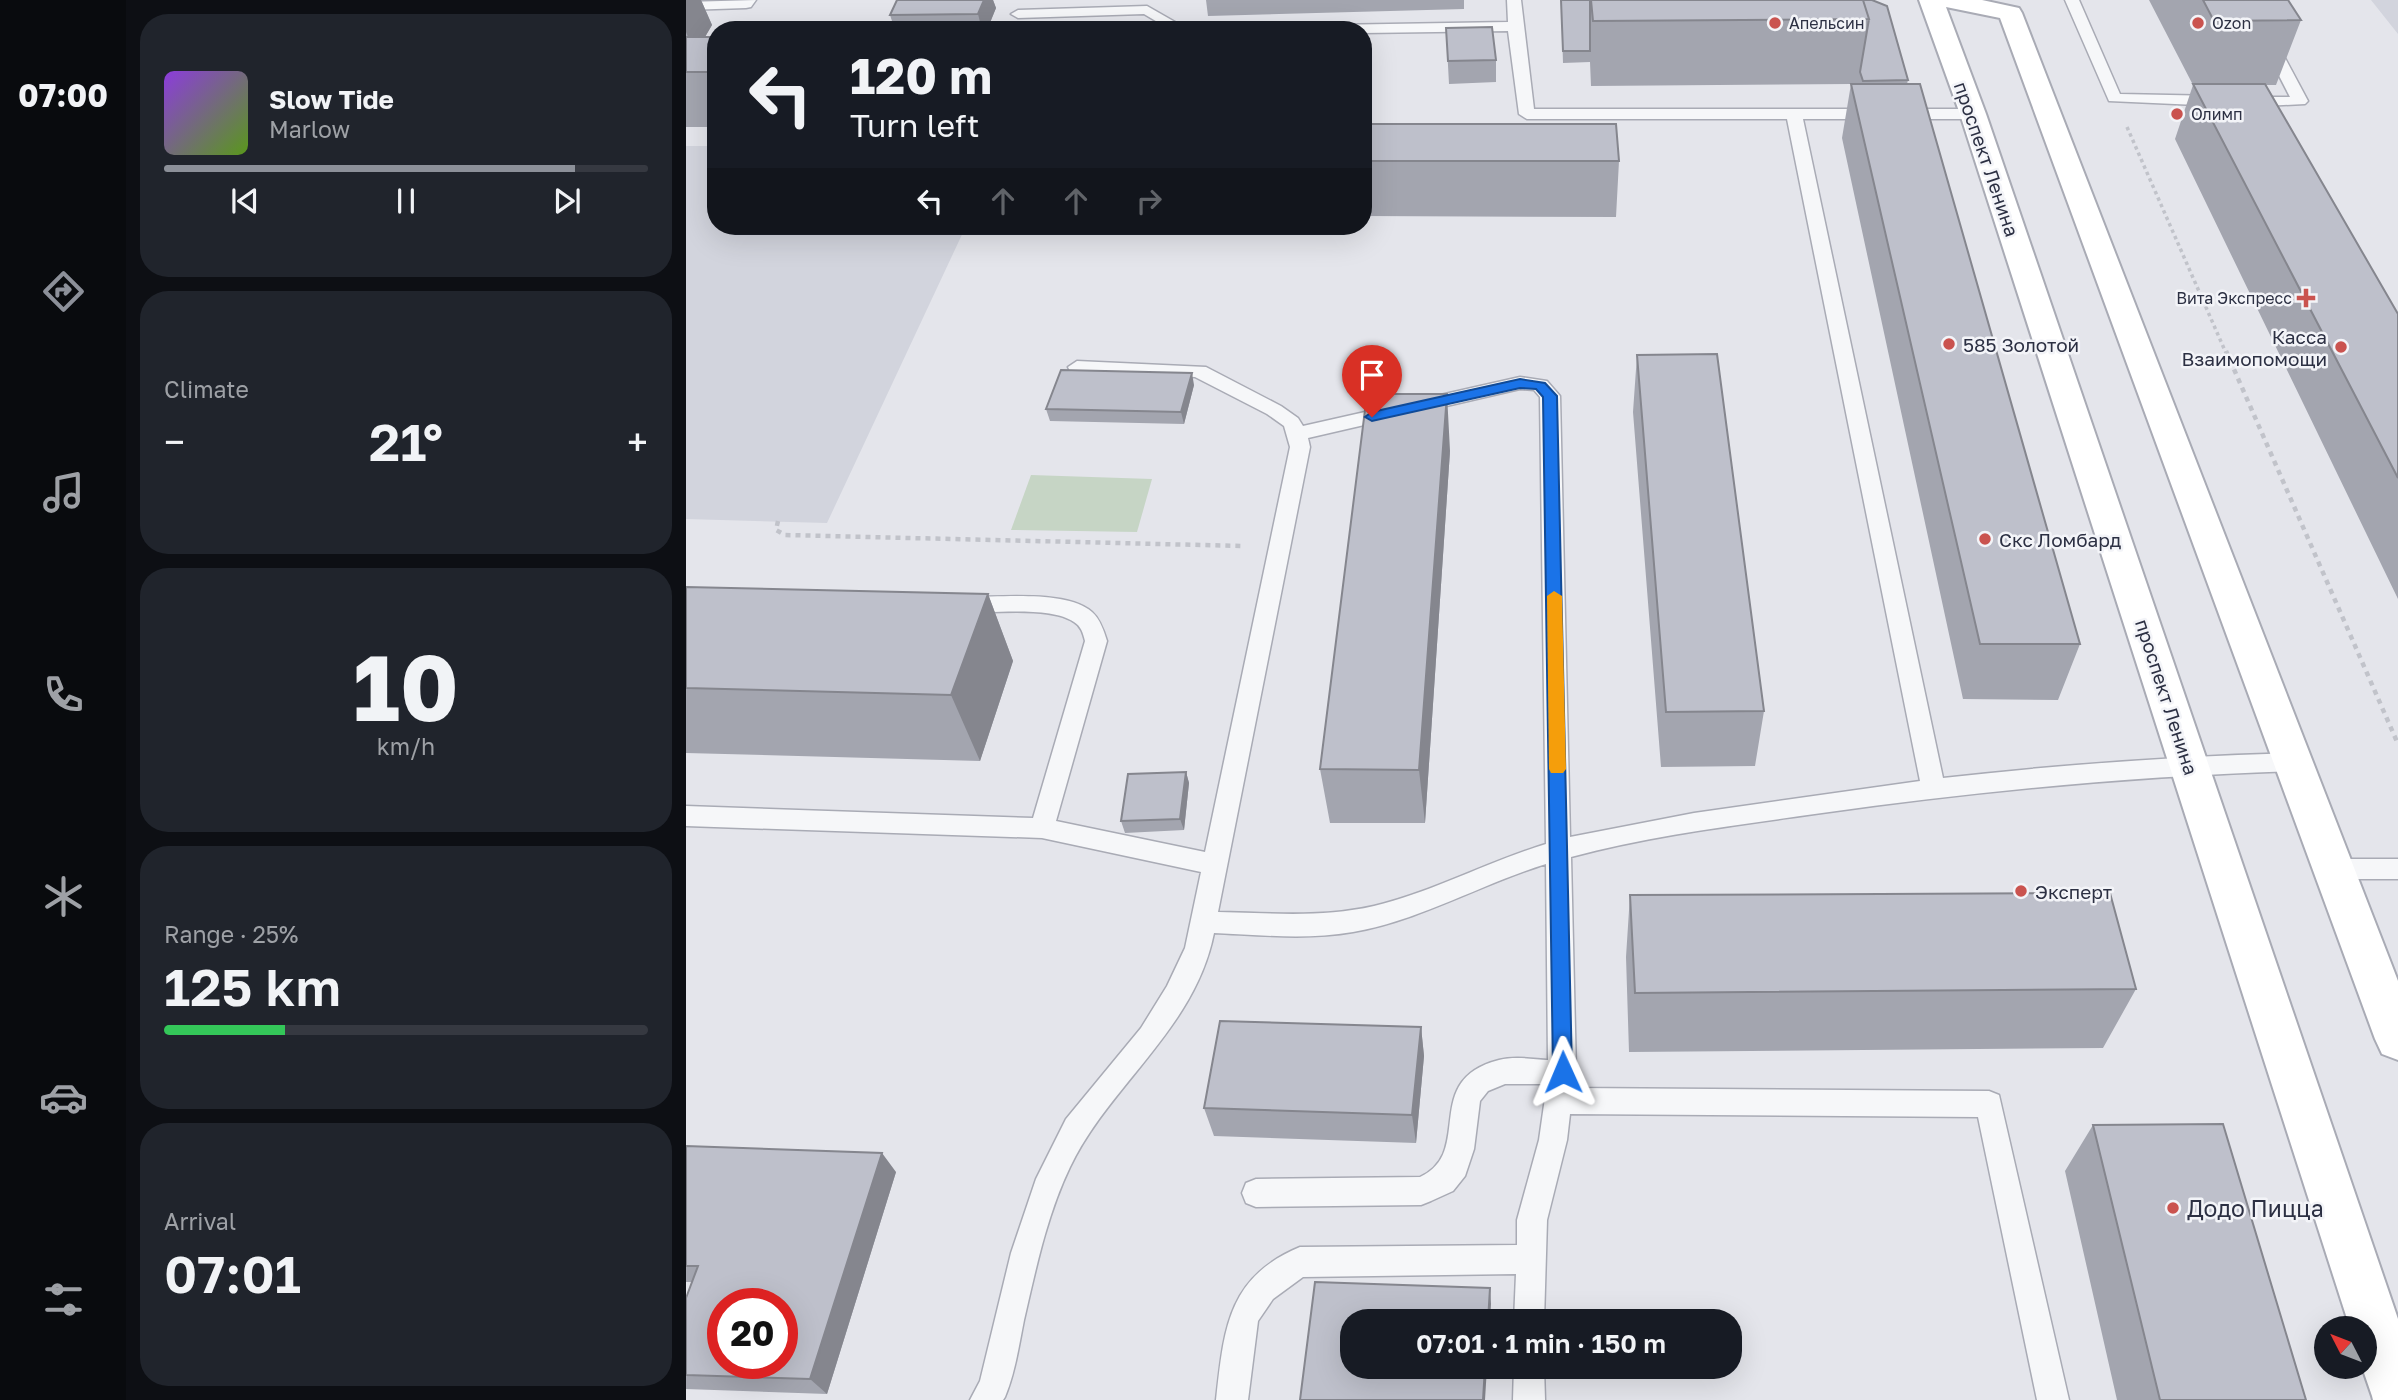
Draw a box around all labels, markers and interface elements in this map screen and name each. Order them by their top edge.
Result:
place label: Апельсин [1789,13,1865,33]
place label: Ozon [2212,13,2251,33]
marker: Апельсин [1767,15,1783,31]
marker: Ozon [2190,15,2206,31]
text: 120 m [850,46,992,105]
icon: left [735,49,826,140]
text: 07:00 [18,76,108,114]
street label: проспект Ленина [1950,78,2024,240]
text: Slow Tide [269,84,394,115]
place label: Олимп [2191,104,2243,124]
text: Turn left [850,106,979,144]
marker: Олимп [2169,106,2185,122]
text: Marlow [269,115,350,143]
icon: previous [226,182,264,220]
icon: pause [387,182,425,220]
icon: next [548,182,586,220]
icon: left [911,182,949,220]
icon: ahead [984,182,1022,220]
icon: ahead [1057,182,1095,220]
icon: right [1130,182,1168,220]
icon: directions [39,267,88,316]
place label: Вита Экспресс [2176,288,2292,308]
marker: Вита Экспресс [2298,290,2314,306]
place label: Касса Взаимопомощи [2181,325,2327,370]
place label: 585 Золотой [1963,333,2079,356]
marker: 585 Золотой [1941,336,1957,352]
marker: Касса Взаимопомощи [2333,339,2349,355]
pin [1342,345,1402,417]
icon: arrive [1353,356,1391,394]
text: Climate [164,375,249,403]
text: 21° [369,410,443,472]
text: − [164,419,185,464]
text: + [627,419,648,464]
icon: music [39,468,88,517]
place label: Скс Ломбард [1999,528,2122,551]
marker: Скс Ломбард [1977,531,1993,547]
street label: проспект Ленина [2131,616,2203,778]
text: 10 [353,632,459,741]
icon: phone [39,670,88,719]
text: km/h [377,732,435,760]
icon: climate [39,872,88,921]
place label: Эксперт [2035,880,2112,903]
marker: Эксперт [2013,883,2029,899]
text: Range · 25% [164,920,298,948]
text: 125 km [164,955,341,1017]
position arrow [1526,1035,1600,1109]
icon: car [39,1073,88,1122]
place label: Додо Пицца [2187,1194,2324,1222]
marker: Додо Пицца [2165,1200,2181,1216]
text: Arrival [164,1207,236,1235]
text: 07:01 [164,1242,301,1304]
icon: filters [39,1275,88,1324]
speed limit sign: 20 [707,1288,798,1379]
north arrow [2314,1316,2376,1379]
map controls [2314,1316,2377,1379]
text: 07:01 · 1 min · 150 m [1416,1328,1666,1359]

